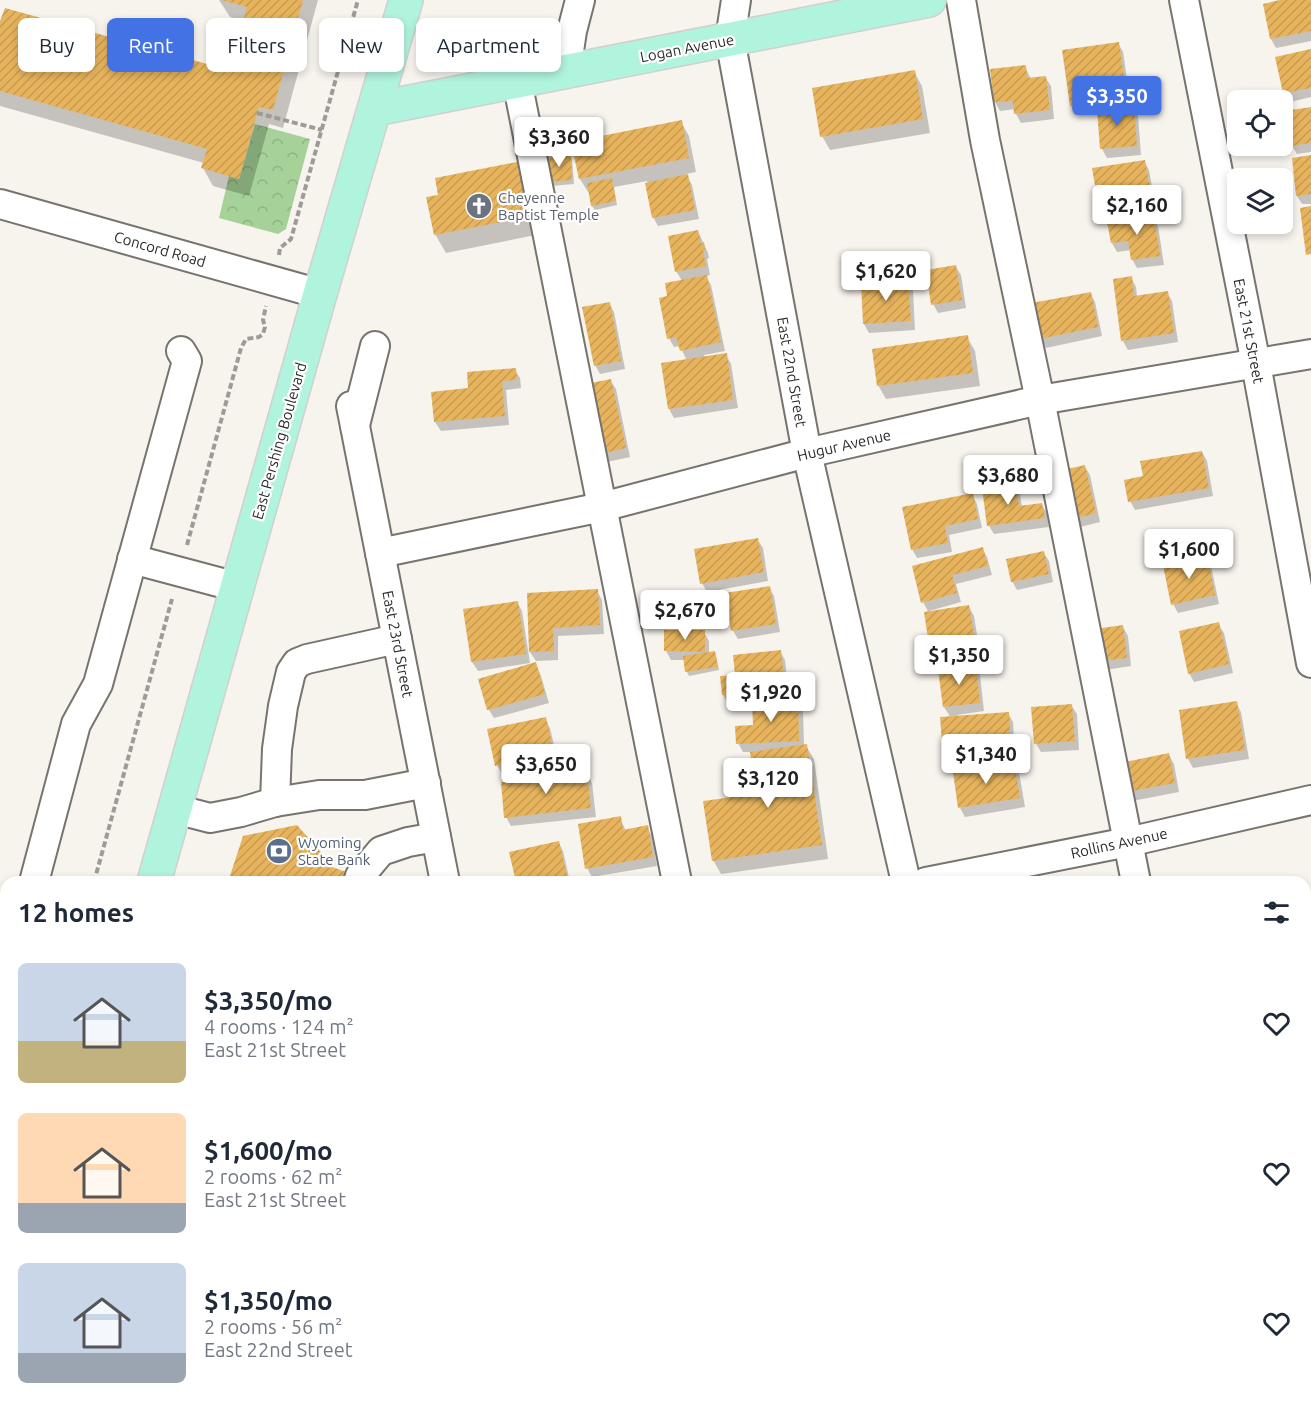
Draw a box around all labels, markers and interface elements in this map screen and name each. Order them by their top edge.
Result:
chip: Buy [18,18,95,72]
chip: Rent [107,18,194,72]
chip: Filters [206,18,307,72]
chip: New [319,18,404,72]
chip: Apartment [416,18,561,72]
street label: Logan Avenue [639,31,735,65]
pin: $3,350 [1068,76,1166,127]
text: $3,350 [1086,84,1148,107]
map controls [1227,90,1293,234]
button: locate [1227,90,1293,156]
pin: $3,360 [510,117,608,168]
text: $3,360 [528,125,590,148]
button: layers [1227,168,1293,234]
pin: $2,160 [1088,185,1186,236]
place label: Cheyenne Baptist Temple [498,189,599,223]
church icon: Cheyenne Baptist Temple [464,191,494,221]
text: $2,160 [1106,193,1168,216]
street label: Concord Road [112,228,208,270]
pin: $1,620 [837,251,935,302]
text: $1,620 [855,259,917,282]
street label: East 21st Street [1230,277,1268,385]
street label: East 22nd Street [774,316,810,428]
street label: East Pershing Boulevard [248,361,310,521]
street label: Hugur Avenue [795,426,893,464]
pin: $3,680 [959,455,1057,506]
text: $3,680 [977,463,1039,486]
pin: $1,600 [1140,529,1238,580]
text: $1,600 [1158,537,1220,560]
street label: East 23rd Street [379,589,417,699]
pin: $2,670 [636,590,734,641]
text: $2,670 [654,598,716,621]
pin: $1,350 [910,635,1008,686]
text: $1,350 [928,643,990,666]
pin: $1,920 [722,672,820,723]
text: $1,920 [740,680,802,703]
pin: $1,340 [937,734,1035,785]
text: $1,340 [955,742,1017,765]
pin: $3,650 [497,744,595,795]
text: $3,650 [515,752,577,775]
pin: $3,120 [719,758,817,809]
text: $3,120 [737,766,799,789]
street label: Rollins Avenue [1069,824,1169,862]
place label: Wyoming State Bank [298,834,371,868]
bank icon: Wyoming State Bank [264,836,294,866]
icon: filters [1260,896,1293,929]
text: 12 homes [18,898,134,927]
text: $3,350/mo [204,986,333,1015]
icon: home [66,987,138,1059]
icon: heart [1260,1007,1293,1040]
text: 4 rooms · 124 m² [204,1015,354,1038]
text: East 21st Street [204,1038,346,1061]
text: $1,600/mo [204,1136,333,1165]
icon: home [66,1137,138,1209]
icon: heart [1260,1157,1293,1190]
text: 2 rooms · 62 m² [204,1165,342,1188]
text: East 21st Street [204,1188,346,1211]
text: $1,350/mo [204,1286,333,1315]
icon: home [66,1287,138,1359]
icon: heart [1260,1307,1293,1340]
text: 2 rooms · 56 m² [204,1315,342,1338]
text: East 22nd Street [204,1338,353,1361]

